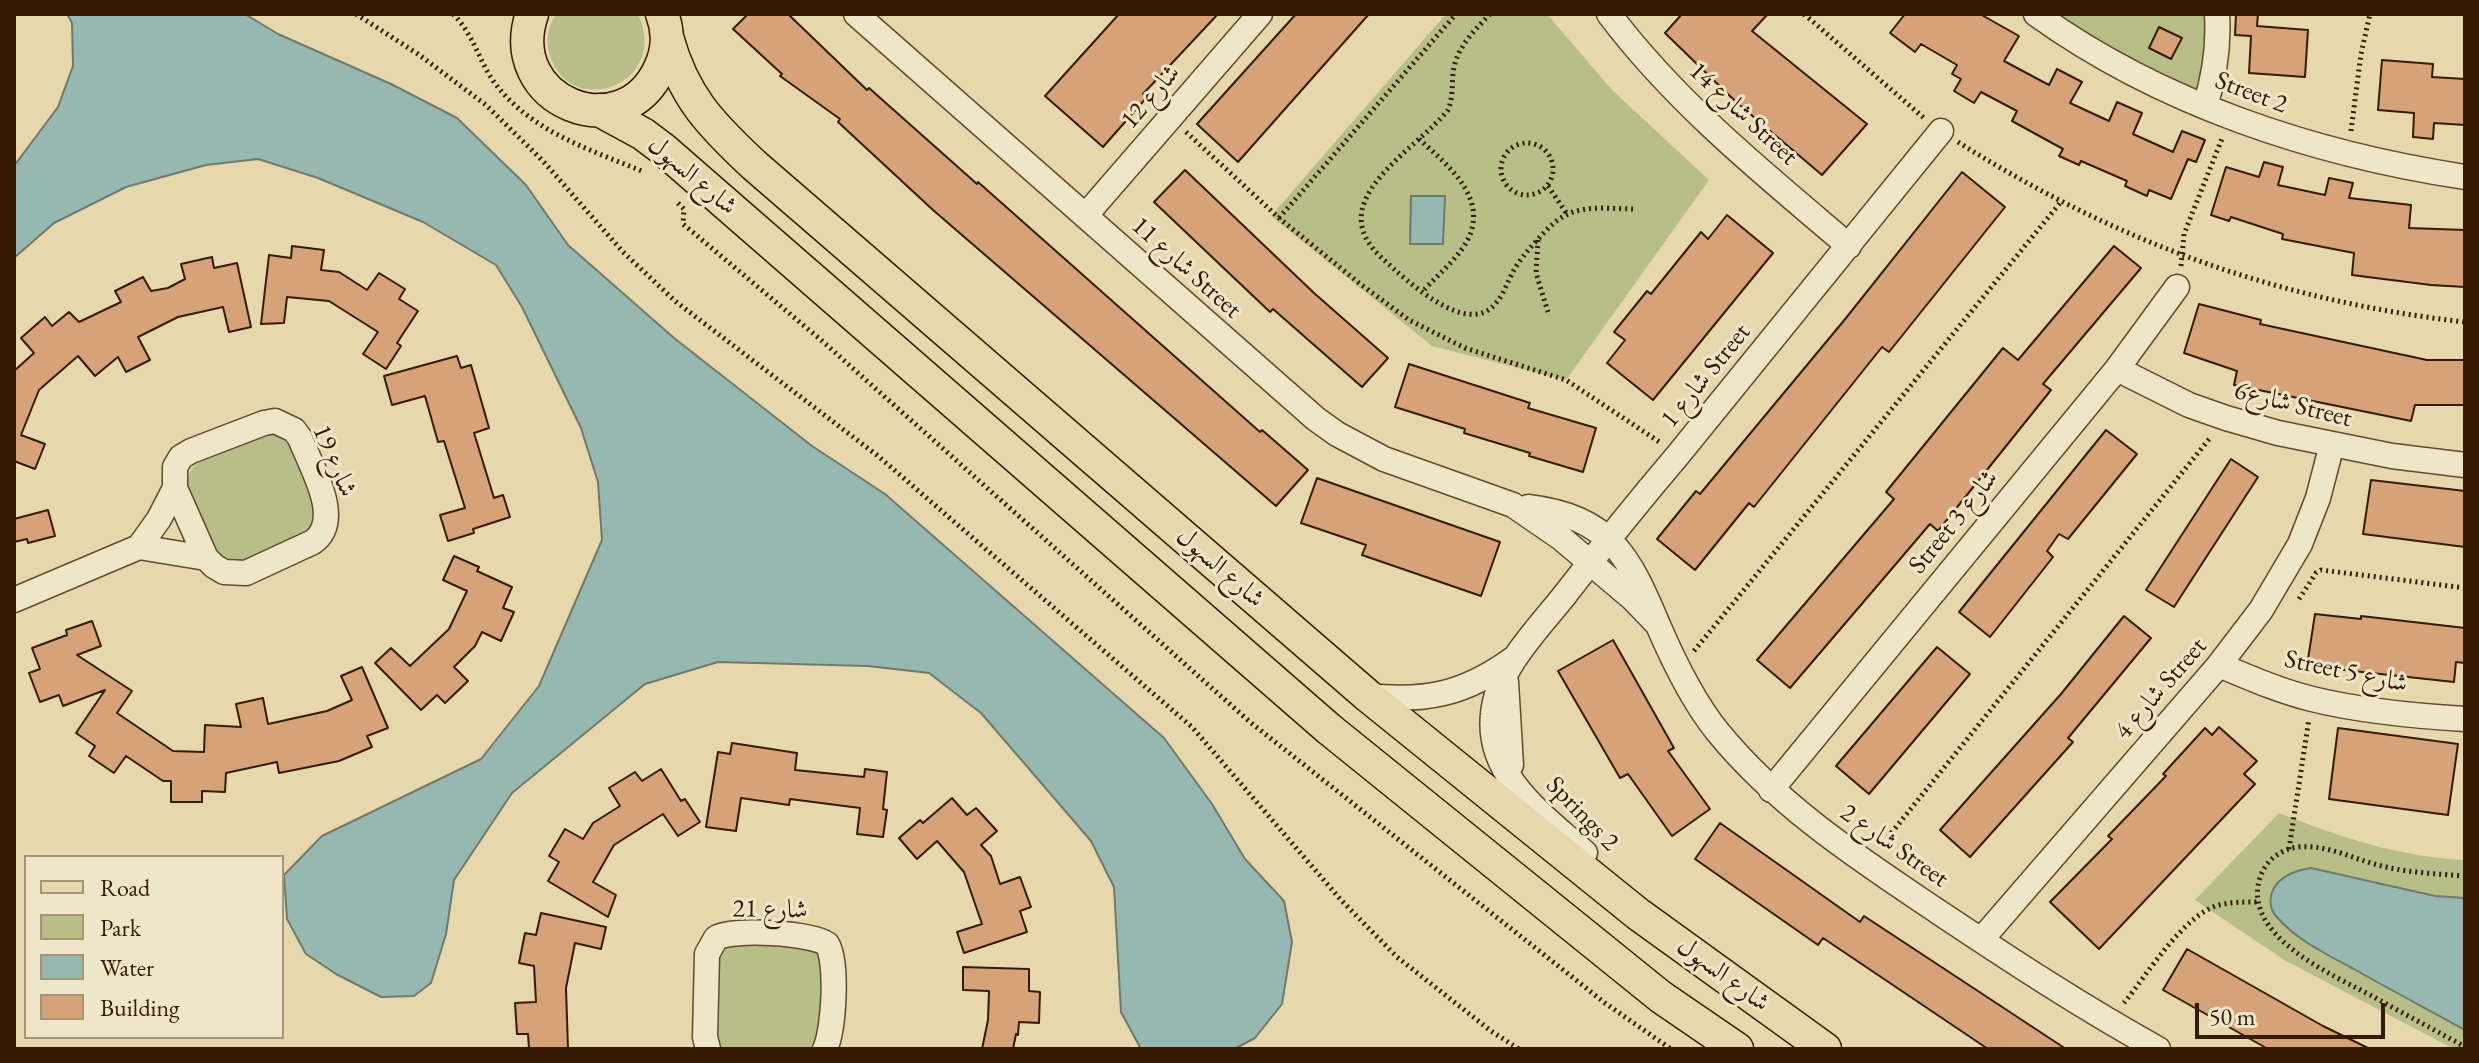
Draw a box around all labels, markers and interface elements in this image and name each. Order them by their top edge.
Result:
street label: شارع 14 Street [1682,56,1804,172]
street label: شارع 12 [1115,58,1187,136]
street label: Street 2 [2210,65,2292,121]
street label: شارع السهول [641,130,743,222]
street label: شارع 11 Street [1124,210,1248,326]
street label: شارع 1 Street [1655,318,1757,434]
street label: شارع6 Street [2231,375,2355,435]
street label: شارع 19 [305,420,363,502]
street label: Street شارع 3 [1903,464,2005,580]
street label: شارع السهول [1169,521,1271,615]
street label: شارع 4 Street [2108,632,2214,746]
street label: Street شارع 5 [2282,644,2410,700]
street label: Springs 2 [1539,770,1625,858]
street label: شارع 2 Street [1834,797,1954,895]
legend [24,855,284,1039]
text: Road [100,872,150,903]
street label: شارع 21 [732,894,808,926]
text: Park [100,912,141,943]
street label: شارع السهول [1671,931,1775,1019]
text: Water [100,952,154,983]
scale bar [2199,987,2389,1037]
text: Building [100,992,180,1023]
text: 50 m [2209,1001,2256,1032]

